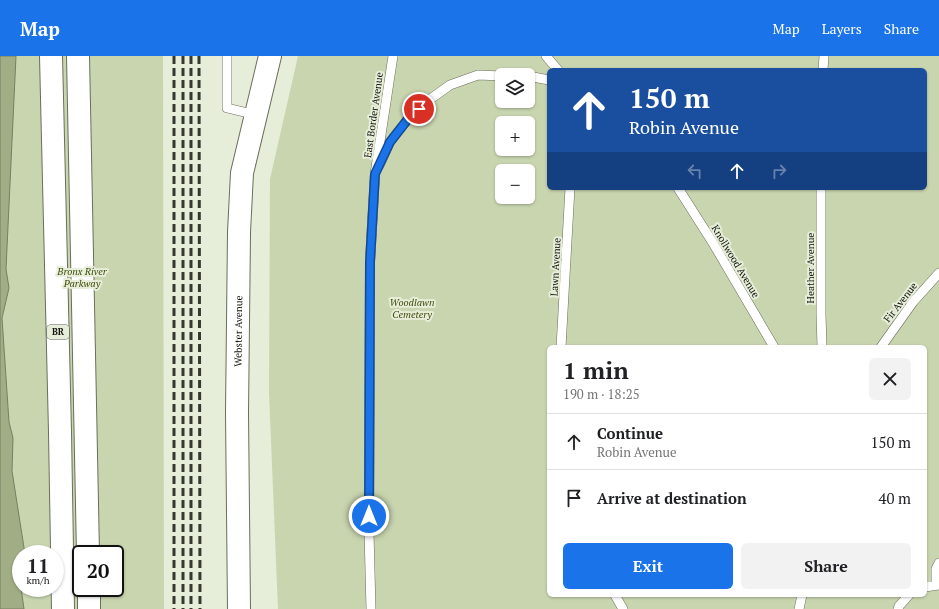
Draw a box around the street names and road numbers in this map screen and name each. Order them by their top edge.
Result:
street label: East Border Avenue [361,71,386,159]
street label: Knollwood Avenue [709,222,762,300]
street label: Heather Avenue [804,233,817,303]
street label: Lawn Avenue [547,237,564,297]
street label: Fir Avenue [881,280,920,325]
street label: Webster Avenue [232,295,245,367]
road number: BR [47,325,69,339]

